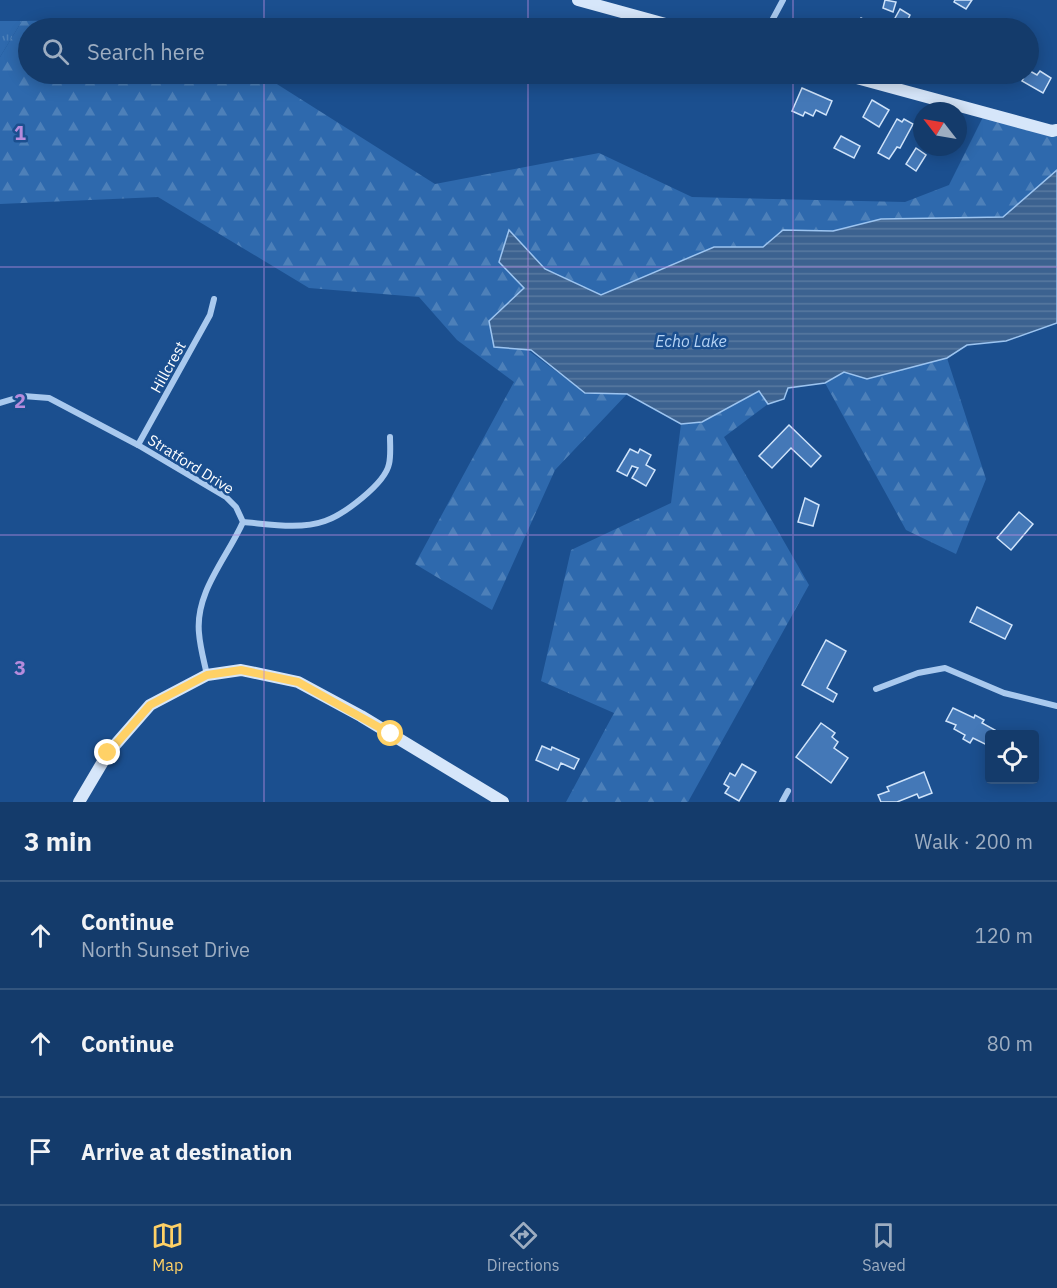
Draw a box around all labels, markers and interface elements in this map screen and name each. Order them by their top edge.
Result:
search box [18,18,1039,84]
icon: search [39,35,72,68]
text: Search here [87,37,205,66]
north arrow [913,102,967,156]
text: 1 [14,119,26,146]
water label: Echo Lake [655,331,727,351]
street label: Hillcrest [146,338,190,396]
text: 2 [14,387,26,414]
street label: Stratford Drive [144,430,238,498]
text: 3 [14,654,26,681]
route start [377,720,403,746]
map controls [985,730,1039,784]
button: locate [985,730,1039,784]
route end [94,739,120,765]
text: 3 min [24,824,92,858]
text: Walk · 200 m [915,828,1033,855]
text: Continue [81,907,174,936]
icon: ahead [24,919,57,952]
text: 120 m [975,922,1033,949]
text: North Sunset Drive [81,936,250,963]
icon: ahead [24,1027,57,1060]
text: Continue [81,1029,174,1058]
text: 80 m [987,1030,1033,1057]
icon: arrive [24,1135,57,1168]
text: Arrive at destination [81,1137,292,1166]
tab: Map [151,1219,184,1275]
tab: Directions [487,1219,560,1275]
tab: Saved [862,1219,906,1275]

